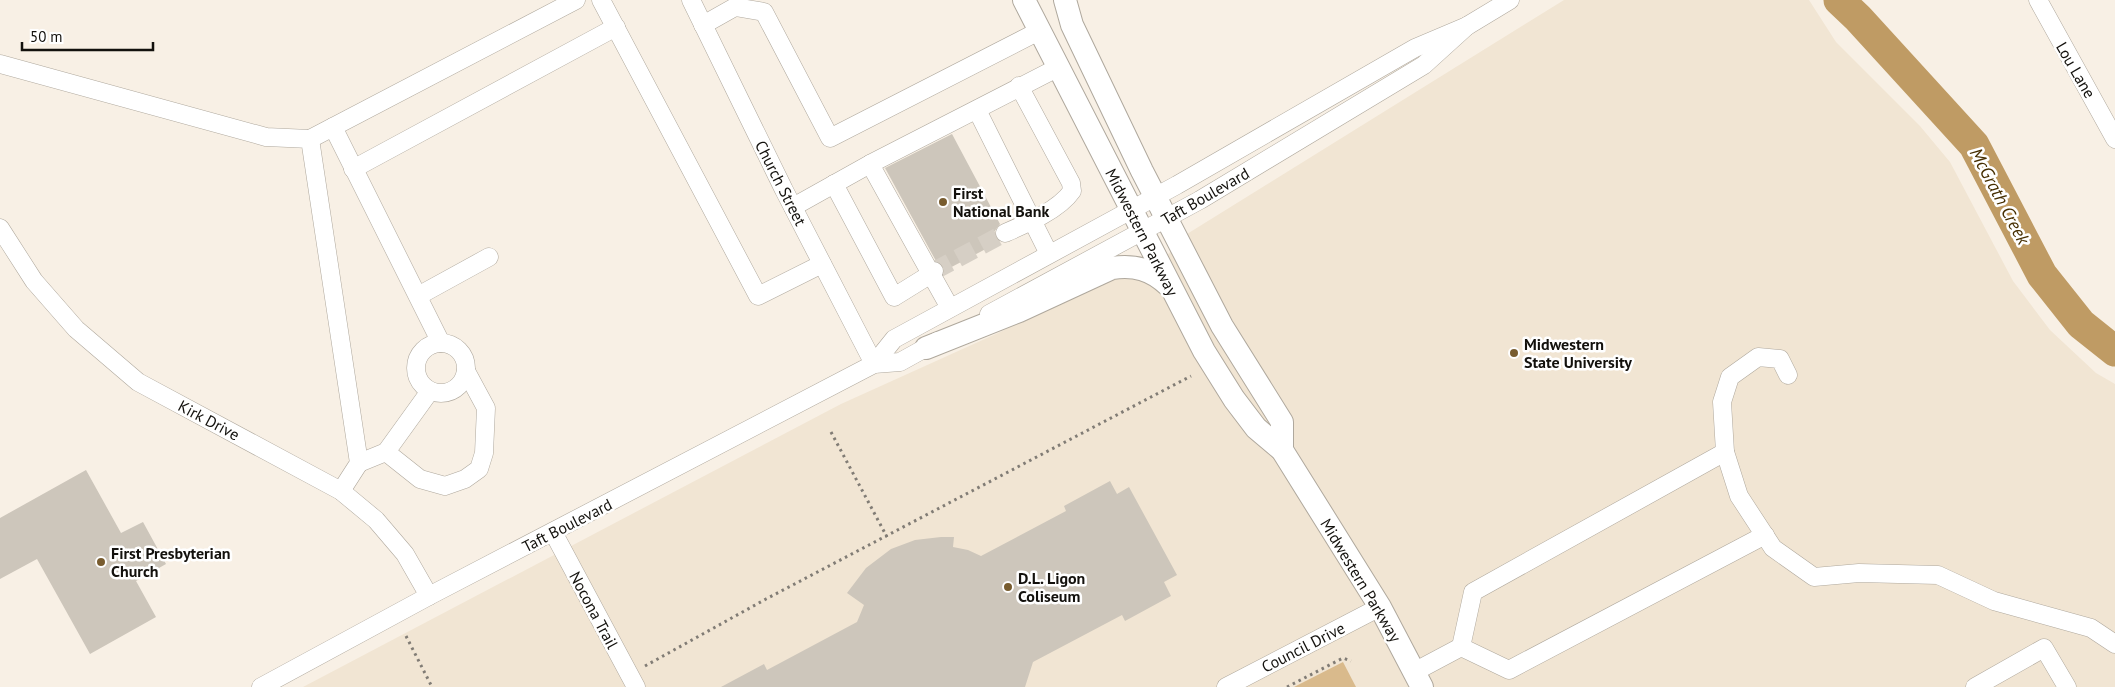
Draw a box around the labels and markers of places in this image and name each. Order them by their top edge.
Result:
place label: First National Bank [953,183,1049,221]
marker: First National Bank [937,196,949,208]
place label: Midwestern State University [1524,334,1632,372]
marker: Midwestern State University [1508,347,1520,359]
place label: First Presbyterian Church [111,543,231,581]
marker: First Presbyterian Church [95,556,107,568]
place label: D.L. Ligon Coliseum [1018,568,1085,606]
marker: D.L. Ligon Coliseum [1002,581,1014,593]

